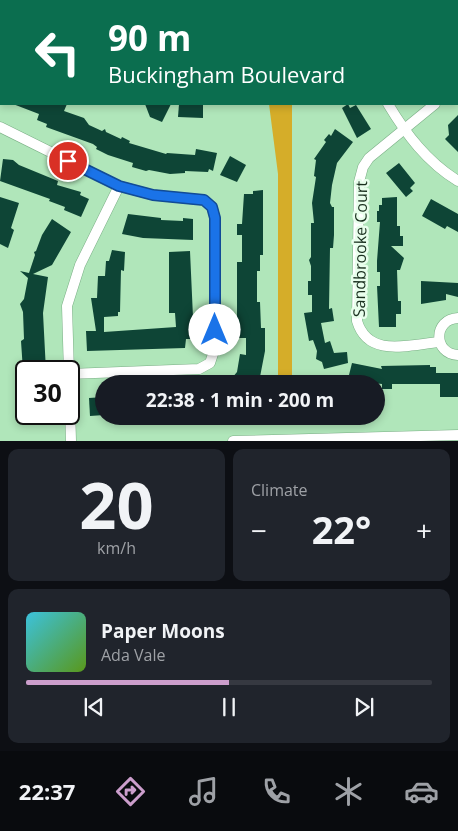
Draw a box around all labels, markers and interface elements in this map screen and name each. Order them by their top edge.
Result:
text: 90 m [108,14,191,61]
icon: left [25,20,90,85]
text: Buckingham Boulevard [108,59,345,89]
pin [47,140,89,182]
icon: arrive [54,147,82,175]
street label: Sandbrooke Court [348,180,372,317]
position arrow [188,303,240,355]
speed limit sign: 30 [15,360,80,425]
text: 22:38 · 1 min · 200 m [146,387,334,413]
text: 20 [79,460,154,548]
text: Climate [251,479,308,501]
text: 22° [312,503,371,555]
text: − [251,511,267,549]
text: + [416,511,432,549]
text: km/h [97,537,136,559]
text: Paper Moons [101,618,225,644]
text: Ada Vale [101,644,165,666]
icon: previous [80,693,108,721]
icon: pause [215,693,243,721]
icon: next [350,693,378,721]
icon: directions [113,774,148,809]
icon: music [186,774,221,809]
icon: phone [259,774,294,809]
icon: climate [331,774,366,809]
icon: car [404,774,439,809]
text: 22:37 [19,776,75,806]

